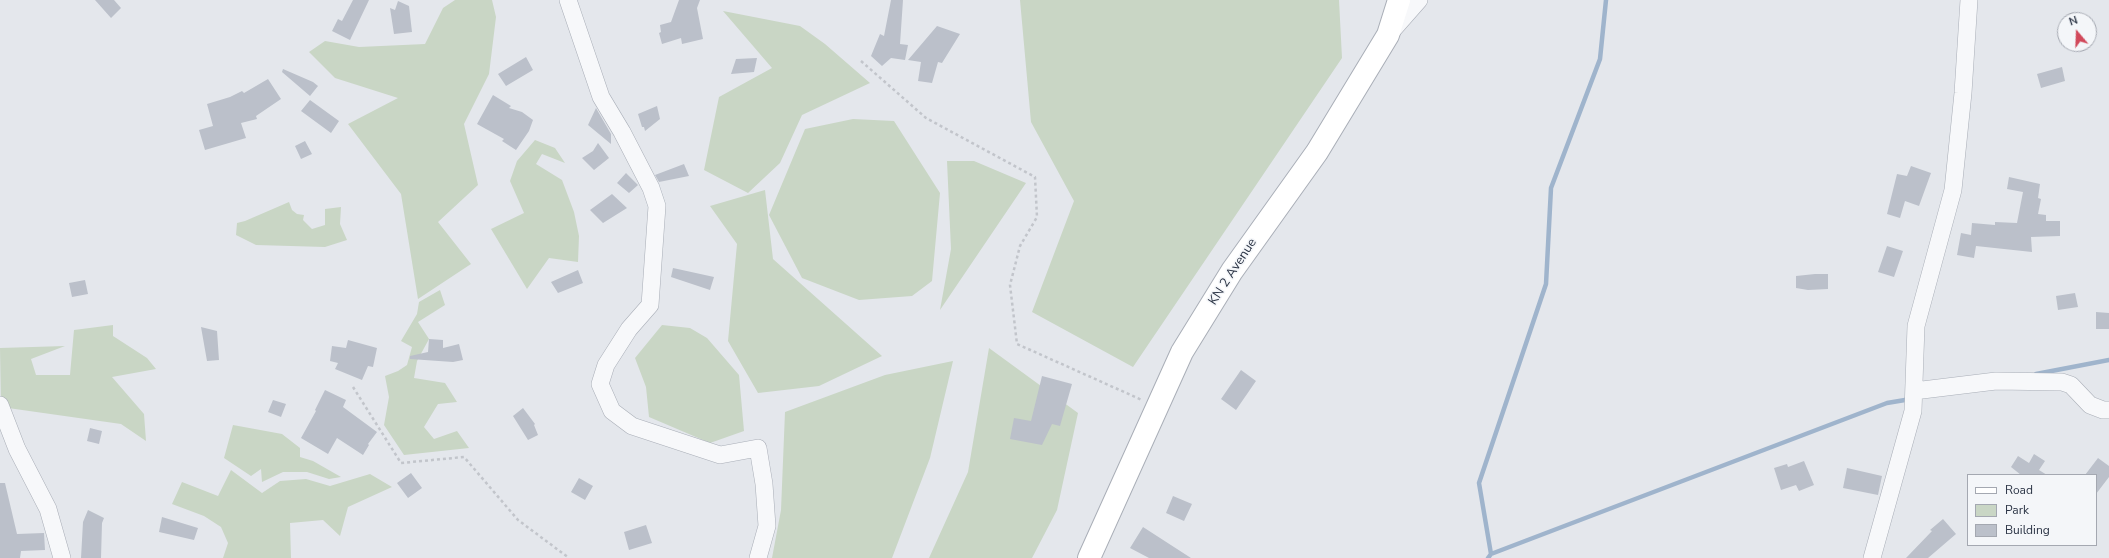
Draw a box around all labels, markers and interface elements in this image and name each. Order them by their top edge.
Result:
north arrow [2057,12,2097,52]
text: N [2067,13,2080,30]
street label: KN 2 Avenue [1206,236,1260,308]
legend [1967,474,2097,546]
text: Road [2005,482,2033,498]
text: Park [2005,502,2029,518]
text: Building [2005,522,2050,538]

